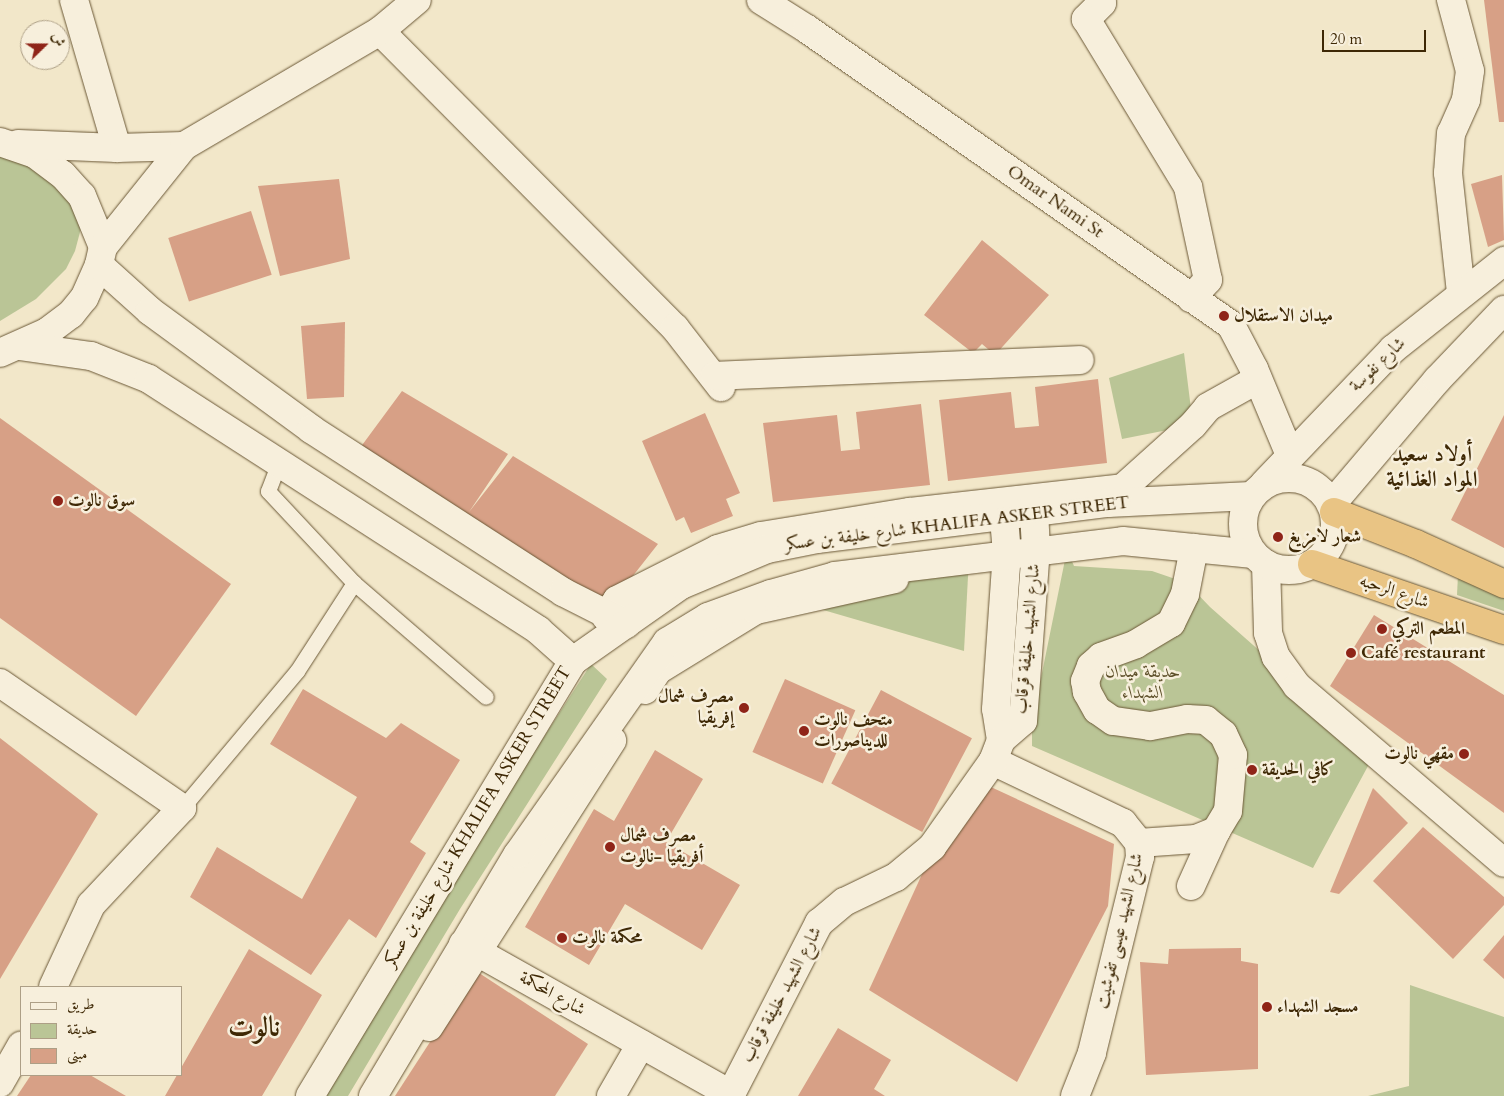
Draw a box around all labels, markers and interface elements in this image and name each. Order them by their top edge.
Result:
north arrow [20,20,70,70]
scale bar [1324,20,1428,52]
text: 20 m [1330,29,1362,49]
text: ش [47,30,70,50]
street label: Omar Nami St [1003,161,1107,243]
place label: ميدان الاستقلال [1234,305,1333,327]
marker: ميدان الاستقلال [1218,310,1230,322]
street label: شارع نفوسة [1345,333,1411,397]
district label: أولاد سعيد المواد الغذائية [1386,441,1478,492]
place label: سوق نالوت [68,490,135,512]
street label: شارع خليفة بن عسكر KHALIFA ASKER STREET [783,492,1131,556]
marker: سوق نالوت [52,495,64,507]
place label: شعار لامزيغ [1288,526,1361,548]
marker: شعار لامزيغ [1272,531,1284,543]
street label: شارع الشهيد خليفة قرقاب [1011,563,1045,715]
street label: شارع الرحبه [1356,570,1432,614]
place label: المطعم التركي [1392,618,1465,640]
marker: المطعم التركي [1376,623,1388,635]
place label: Café restaurant [1361,642,1485,664]
marker: Café restaurant [1345,647,1357,659]
park label: حديقة ميدان الشهداء [1105,662,1181,704]
street label: شارع خليفة بن عسكر KHALIFA ASKER STREET [379,663,577,971]
place label: مصرف شمال إفريقيا [658,687,734,730]
marker: مصرف شمال إفريقيا [738,702,750,714]
place label: متحف نالوت للديناصورات [814,710,893,752]
marker: متحف نالوت للديناصورات [798,725,810,737]
place label: مقهي نالوت [1384,743,1454,765]
marker: مقهي نالوت [1458,748,1470,760]
place label: كافي الحديقة [1262,759,1334,781]
marker: كافي الحديقة [1246,764,1258,776]
place label: مصرف شمال أفريقيا -نالوت [620,826,704,869]
marker: مصرف شمال أفريقيا -نالوت [604,841,616,853]
street label: شارع الشهيد عيسى تفوشيت [1092,851,1148,1011]
street label: شارع الشهيد خليفة قرقاب [737,923,827,1067]
place label: محكمة نالوت [572,927,642,949]
marker: محكمة نالوت [556,932,568,944]
street label: شارع المحكمة [515,967,589,1021]
legend [20,986,182,1076]
text: طريق [67,994,94,1014]
place label: مسجد الشهداء [1277,996,1359,1018]
marker: مسجد الشهداء [1261,1001,1273,1013]
district label: نالوت [228,1010,280,1044]
text: حديقة [67,1019,97,1039]
text: مبنى [67,1044,87,1064]

